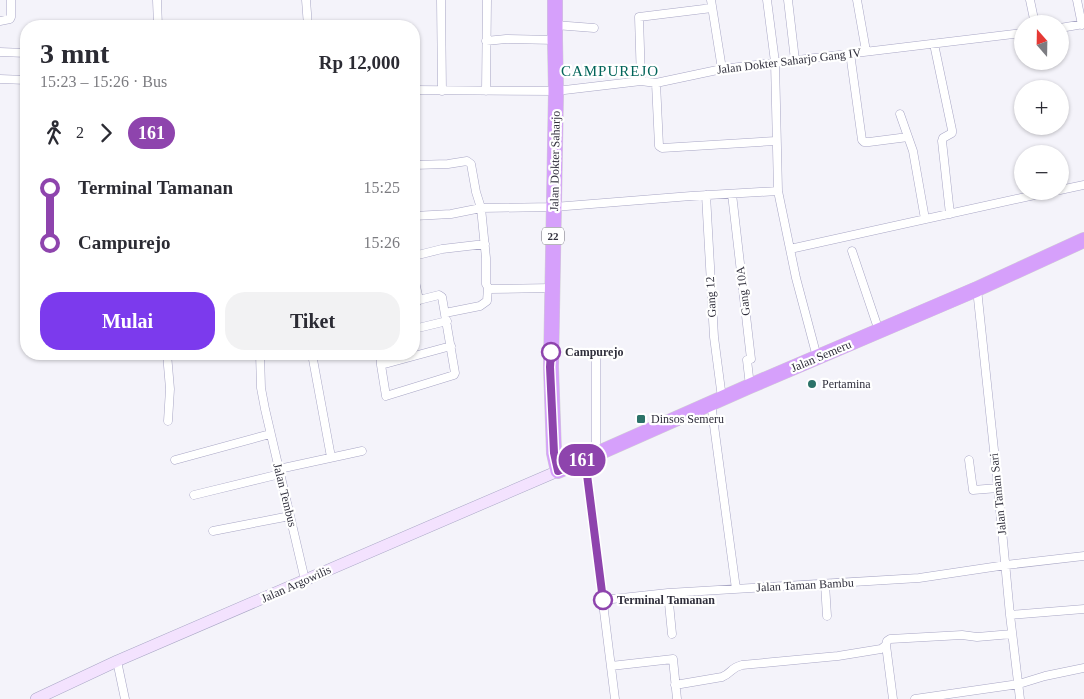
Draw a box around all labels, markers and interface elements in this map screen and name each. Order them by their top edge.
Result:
north arrow [1014,15,1069,70]
map controls [1014,15,1069,200]
text: 3 mnt [40,38,109,69]
street label: Jalan Dokter Saharjo Gang IV [716,45,862,77]
text: Rp 12,000 [319,52,400,73]
district label: CAMPUREJO [561,63,659,79]
text: 15:23 – 15:26 · Bus [40,73,167,90]
button: + [1014,80,1069,135]
street label: Jalan Dokter Saharjo [547,111,563,211]
icon: walk [40,119,68,147]
icon: forward [92,119,120,147]
text: 161 [138,123,165,143]
text: 2 [76,124,84,141]
button: − [1014,145,1069,200]
text: Terminal Tamanan [78,177,233,198]
text: 15:25 [364,179,400,196]
road number: 22 [542,228,564,245]
text: Campurejo [78,232,171,253]
text: 15:26 [364,234,400,251]
street label: Gang 10A [733,265,753,317]
street label: Gang 12 [703,276,719,318]
button: Mulai [40,292,215,350]
button: Tiket [225,292,400,350]
street label: Jalan Semeru [789,337,853,375]
marker: Campurejo [541,342,561,362]
place label: Campurejo [565,345,623,359]
place label: Pertamina [822,377,871,391]
marker: Pertamina [806,378,818,390]
place label: Dinsos Semeru [651,412,724,426]
marker: Dinsos Semeru [635,413,647,425]
line badge: 161 [553,444,611,476]
text: 161 [569,450,596,470]
street label: Jalan Taman Sari [987,452,1009,536]
street label: Jalan Tembus [270,462,300,529]
street label: Jalan Argowilis [259,562,333,606]
street label: Jalan Taman Bambu [756,575,854,595]
marker: Terminal Tamanan [593,590,613,610]
place label: Terminal Tamanan [617,593,715,607]

